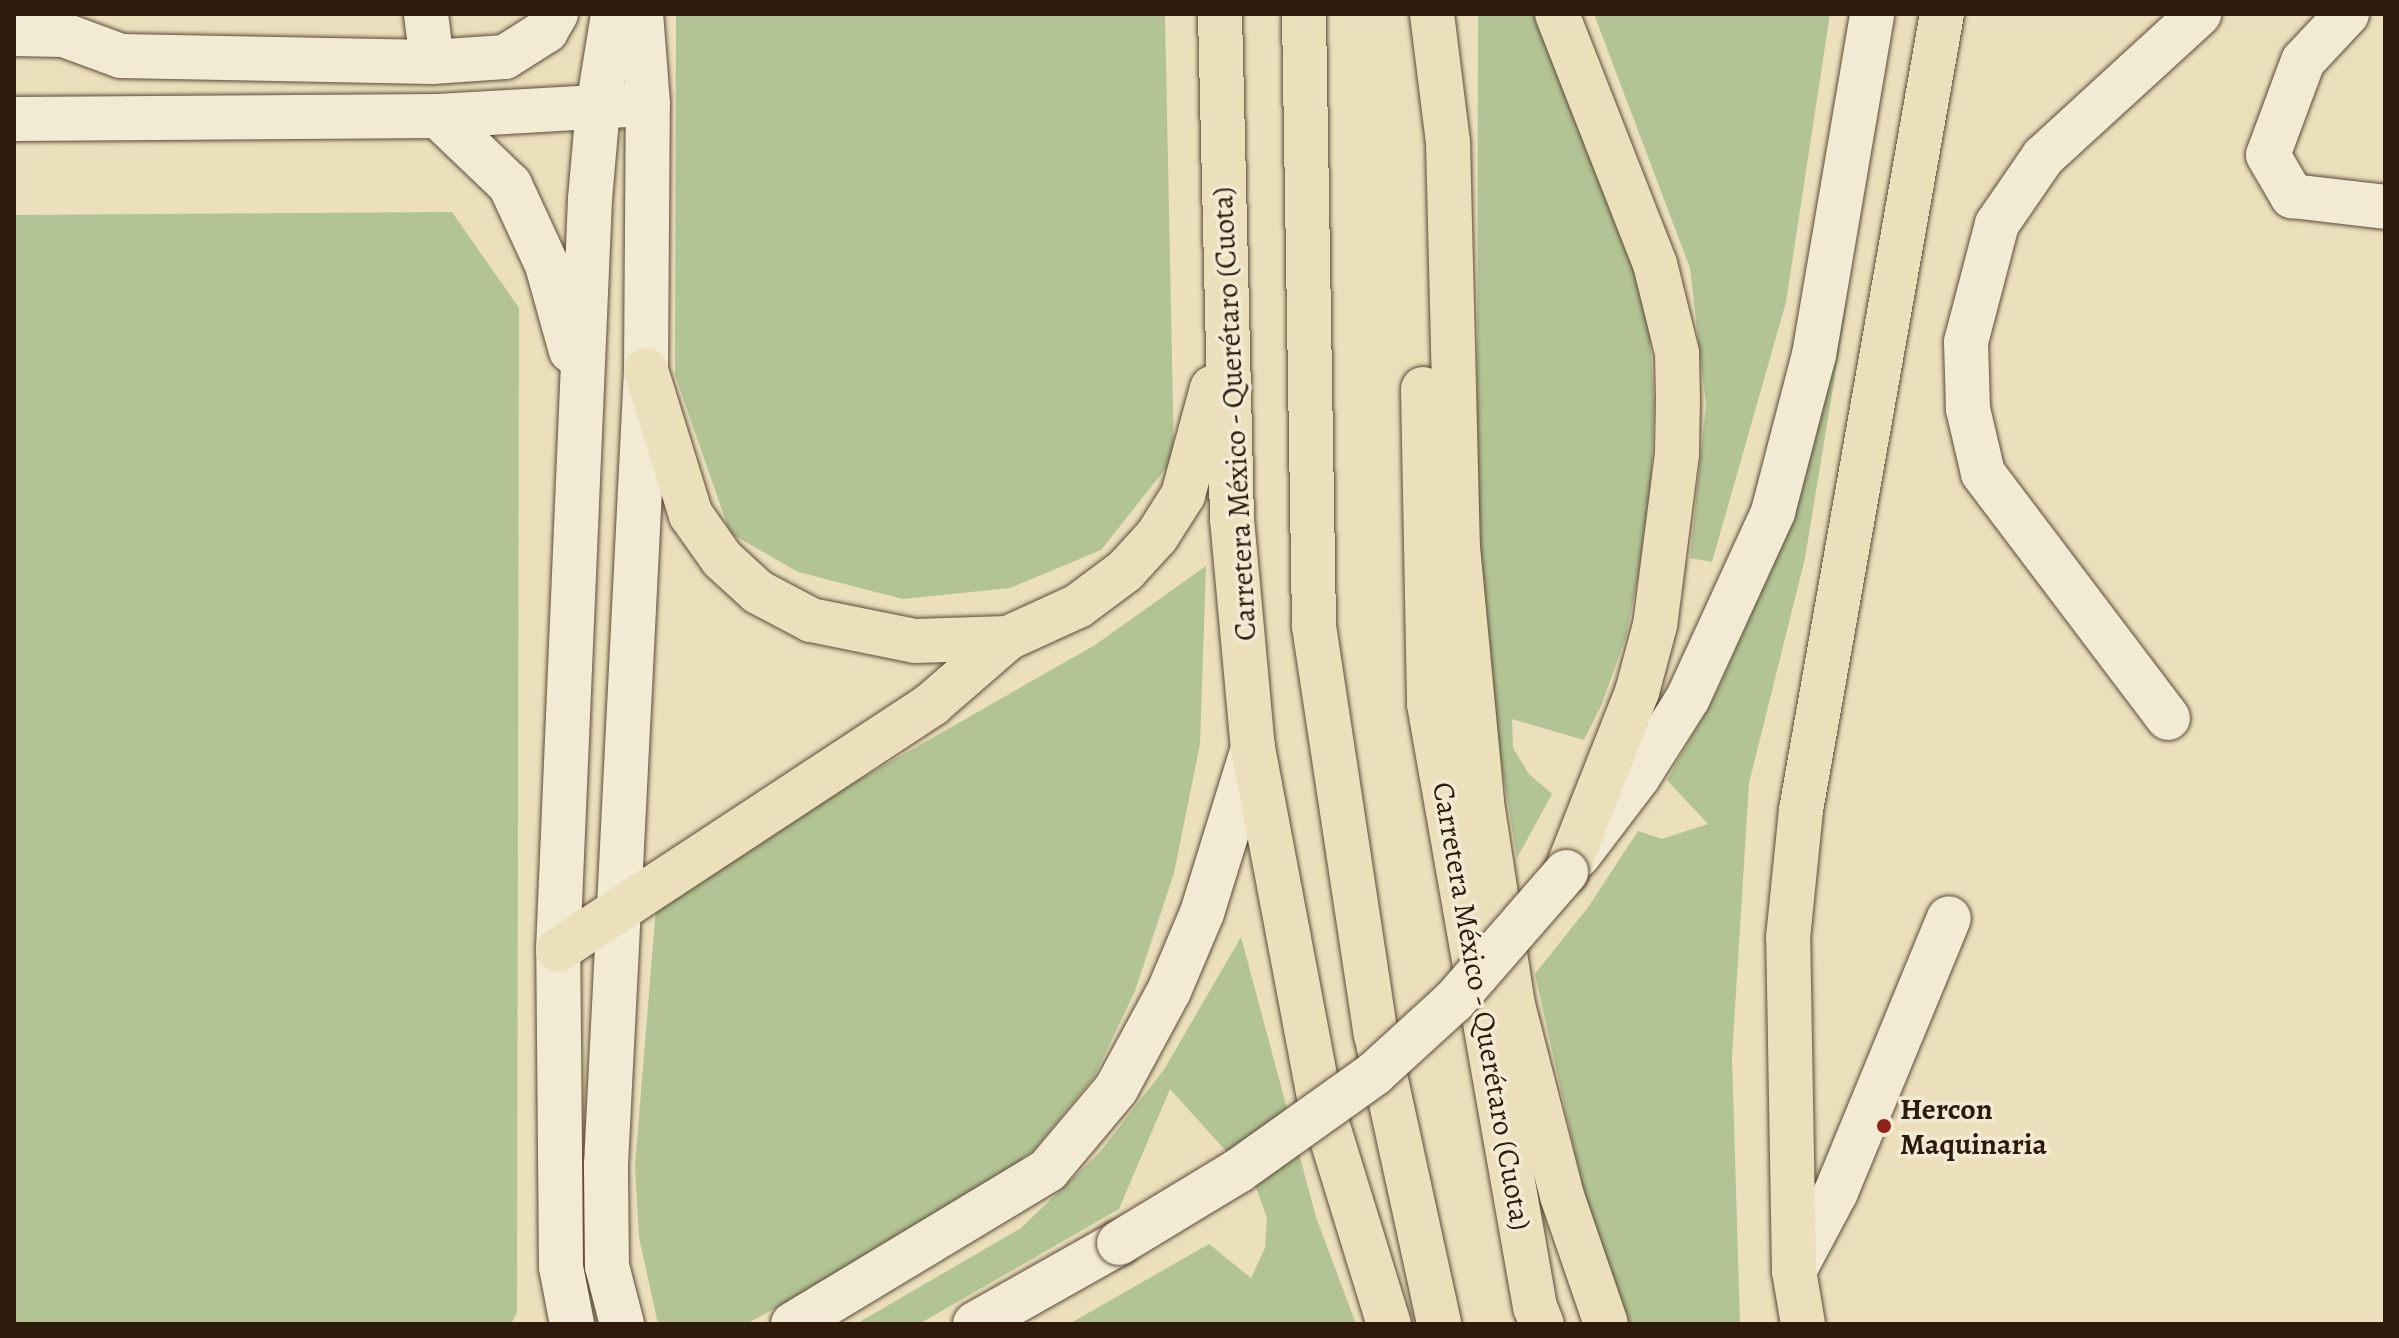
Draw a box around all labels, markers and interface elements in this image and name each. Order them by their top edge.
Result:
street label: Carretera México - Querétaro (Cuota) [1204,186,1264,642]
street label: Carretera México - Querétaro (Cuota) [1425,779,1539,1233]
place label: Hercon Maquinaria [1900,1091,2047,1162]
marker: Hercon Maquinaria [1875,1117,1893,1135]

